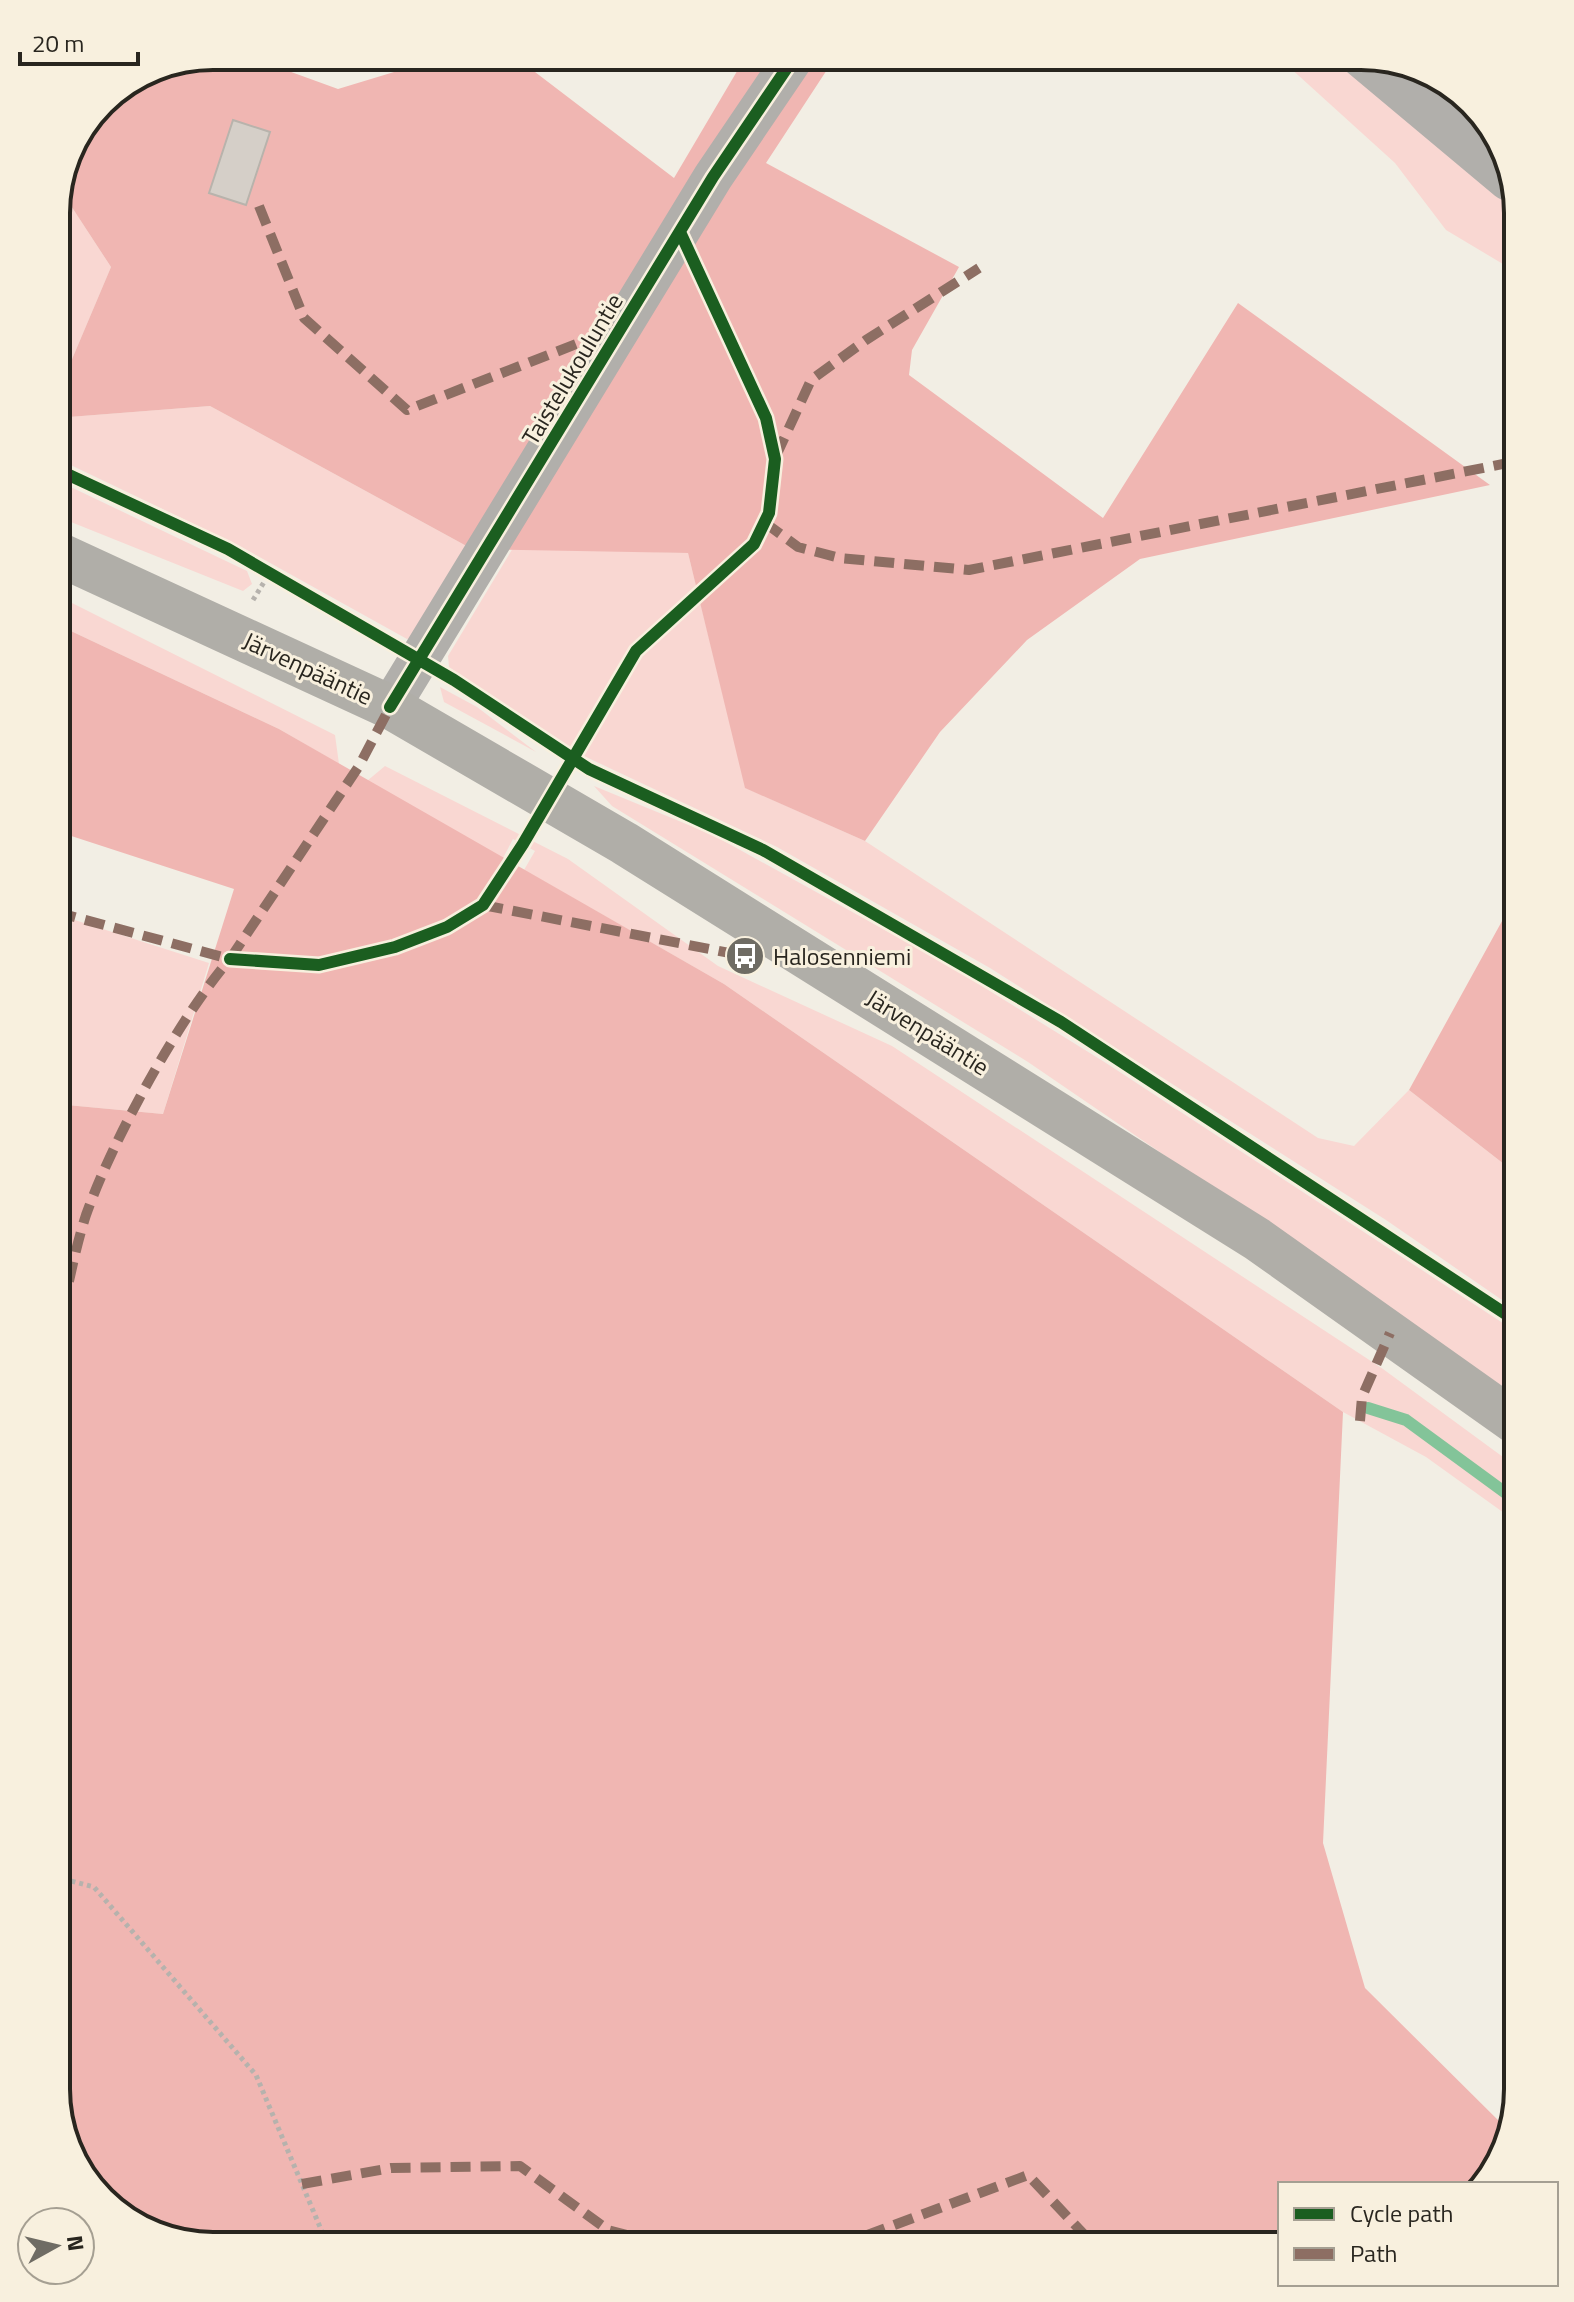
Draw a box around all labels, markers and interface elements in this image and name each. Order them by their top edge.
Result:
scale bar [20,16,138,66]
text: 20 m [32,25,84,61]
street label: Taistelukouluntie [512,286,632,452]
street label: Järvenpääntie [237,622,379,714]
bus stop icon: Halosenniemi [724,935,766,977]
place label: Halosenniemi [773,938,911,974]
street label: Järvenpääntie [860,980,996,1084]
legend [1278,2182,1558,2286]
text: Cycle path [1350,2195,1453,2231]
north arrow [16,2206,96,2286]
text: N [58,2233,94,2253]
text: Path [1350,2235,1397,2271]

